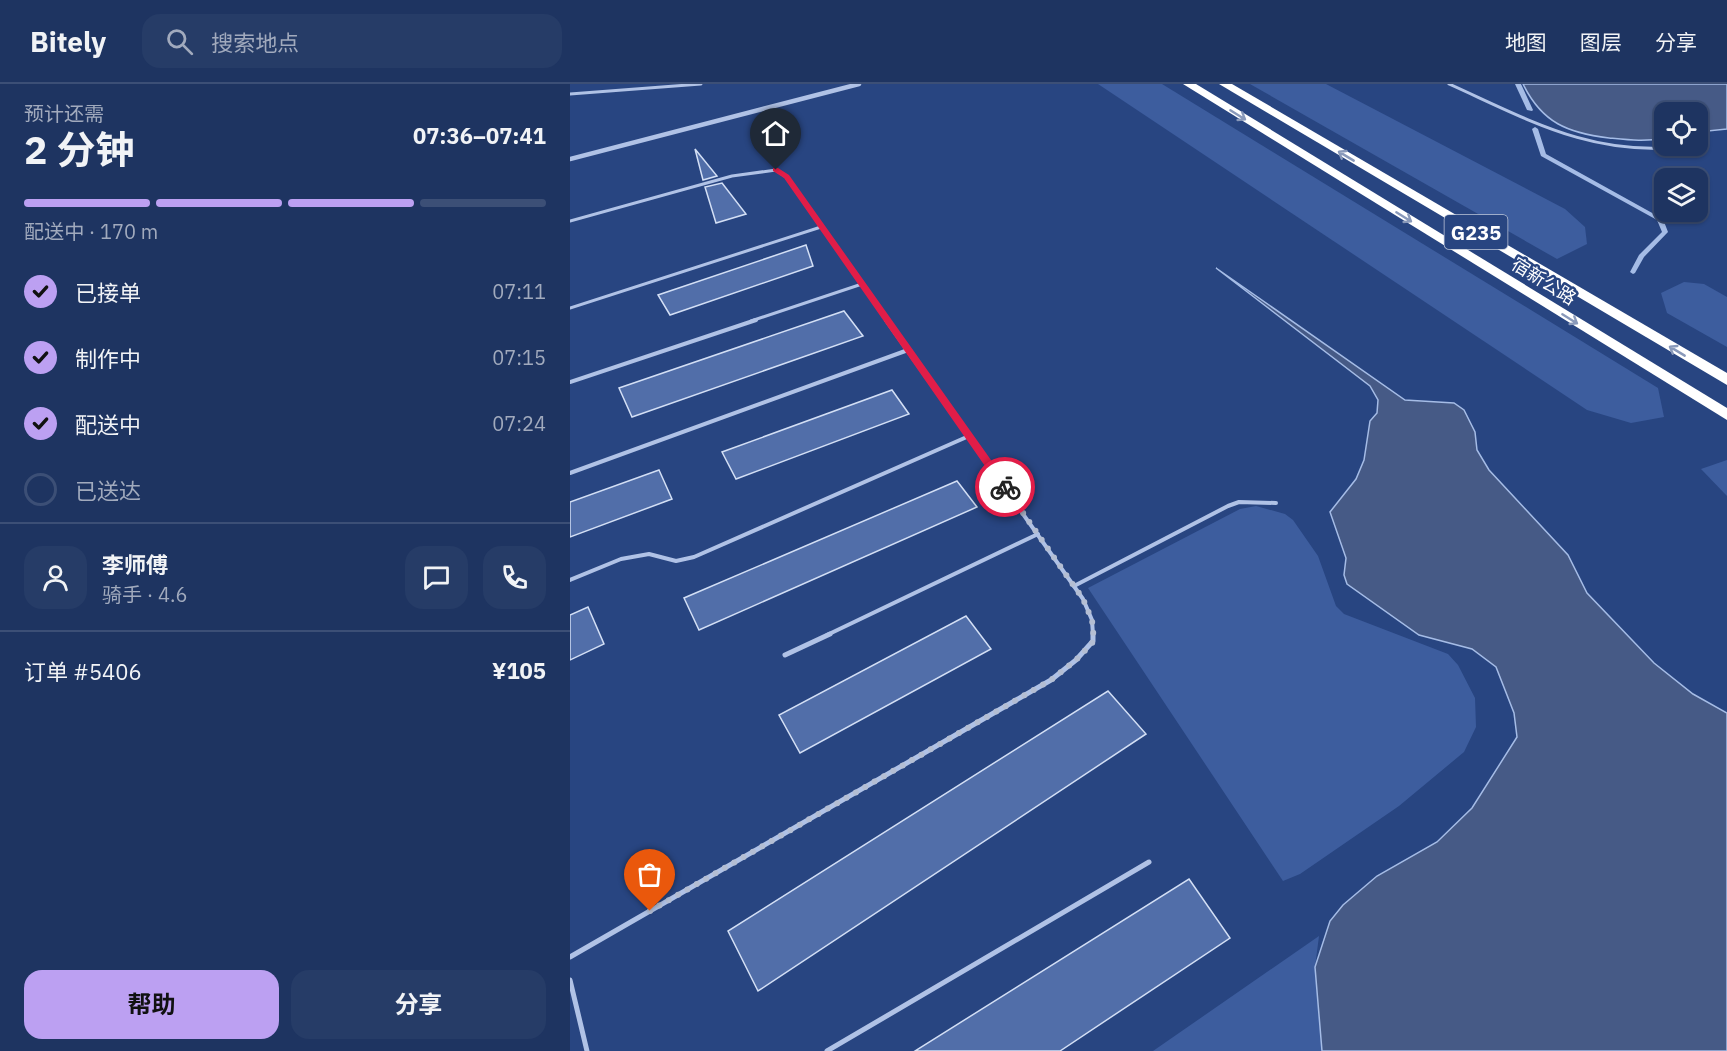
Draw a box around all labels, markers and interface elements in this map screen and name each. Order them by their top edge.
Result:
search box [142,14,562,68]
text: Bitely [30,23,106,60]
icon: search [163,25,196,58]
text: 搜索地点 [211,28,299,57]
text: 地图 [1505,28,1547,56]
text: 图层 [1580,28,1622,56]
text: 分享 [1655,28,1697,56]
text: 预计还需 [24,100,104,127]
map controls [1654,102,1708,222]
button: locate [1654,102,1708,156]
pin [750,108,801,170]
one-way arrow [1229,109,1246,121]
icon: home [759,117,792,150]
text: 07:36–07:41 [413,121,546,150]
text: 2 分钟 [24,124,135,175]
one-way arrow [1338,149,1355,161]
button: layers [1654,168,1708,222]
one-way arrow [1395,211,1412,223]
road number: G235 [1444,215,1508,249]
text: 配送中 · 170 m [24,218,158,245]
street label: 宿新公路 [1507,252,1581,310]
icon: check [24,275,57,308]
text: 已接单 [75,278,141,307]
text: 07:11 [492,278,546,305]
one-way arrow [1561,313,1578,325]
icon: check [24,341,57,374]
text: 制作中 [75,344,141,373]
text: 07:15 [492,344,546,371]
one-way arrow [1669,344,1686,356]
icon: check [24,407,57,440]
text: 配送中 [75,410,141,439]
text: 07:24 [492,410,546,437]
courier [975,457,1035,517]
icon: bike [989,471,1022,504]
text: 已送达 [75,476,141,505]
button: person [24,546,87,609]
button: chat [405,546,468,609]
button: phone [483,546,546,609]
text: 李师傅 [102,550,168,579]
text: 骑手 · 4.6 [102,581,187,608]
text: ¥105 [492,656,546,685]
text: 订单 #5406 [24,657,142,686]
pin [624,849,675,911]
icon: bag [633,858,666,891]
button: 帮助 [24,970,279,1039]
button: 分享 [291,970,546,1039]

